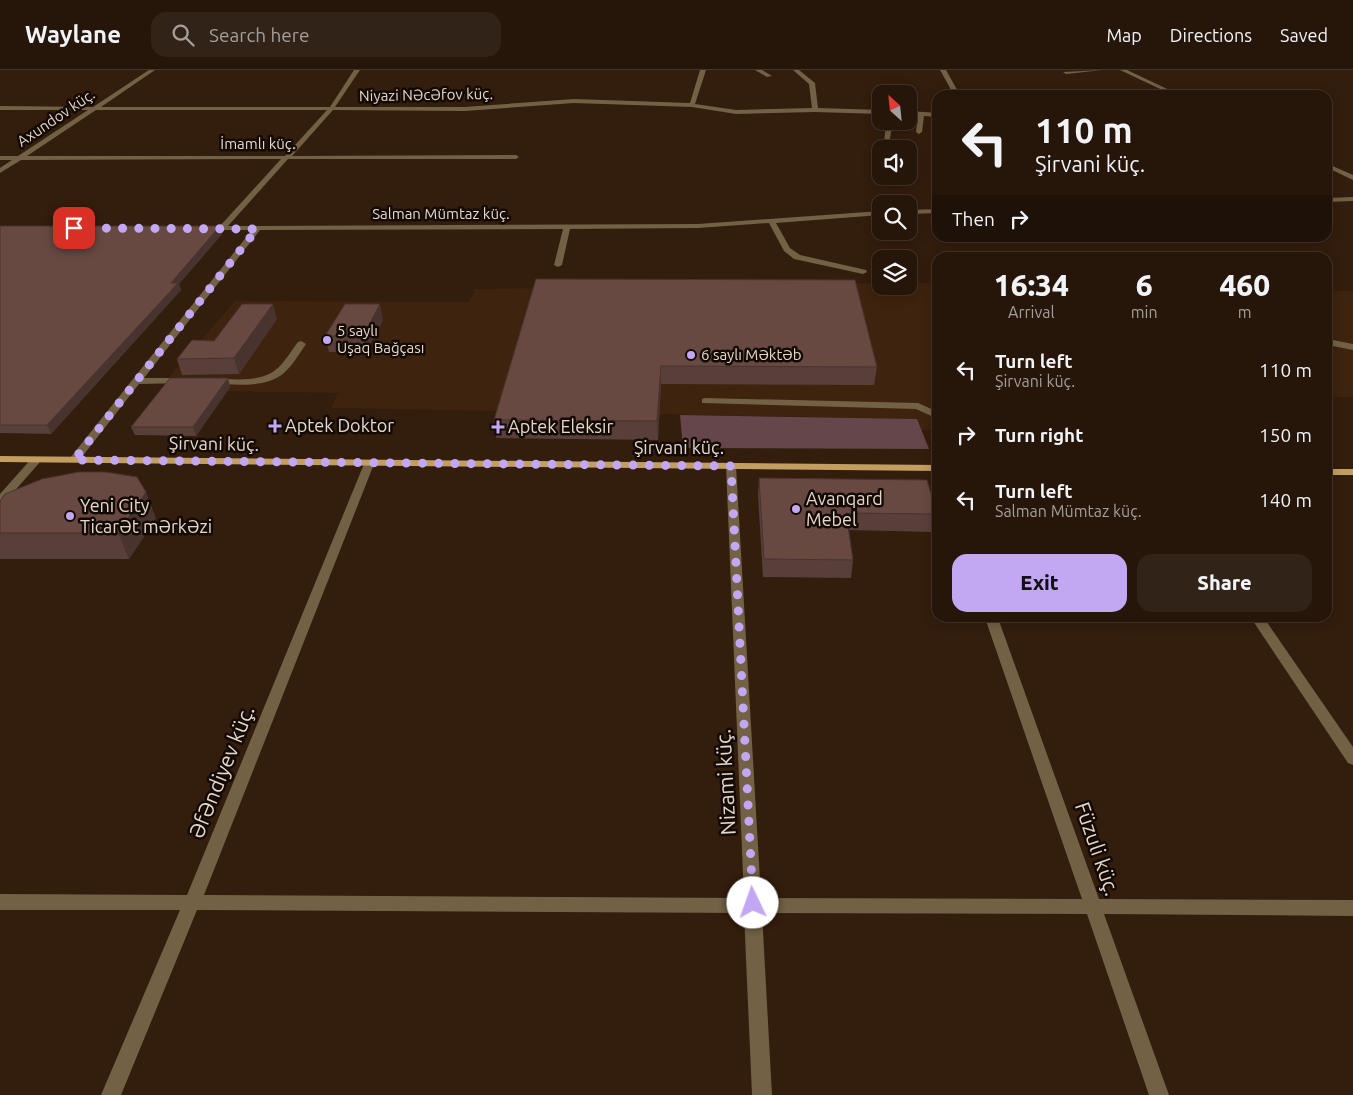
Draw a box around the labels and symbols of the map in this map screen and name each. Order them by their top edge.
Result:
street label: Axundov küç. [14,85,98,150]
street label: Niyazi Nəcəfov küç. [359,85,493,104]
north arrow [872,85,918,130]
street label: İmamlı küç. [220,135,296,152]
street label: Salman Mümtaz küç. [372,205,510,222]
pin [53,207,95,249]
place label: 5 saylı Uşaq Bağçası [337,322,424,356]
marker: 5 saylı Uşaq Bağçası [321,334,333,346]
place label: 6 saylı Məktəb [701,346,802,363]
marker: 6 saylı Məktəb [685,349,697,361]
place label: Aptek Doktor [285,415,394,435]
place label: Aptek Eleksir [508,416,613,436]
marker: Aptek Doktor [269,420,281,432]
marker: Aptek Eleksir [492,421,504,433]
street label: Şirvani küç. [169,432,259,454]
street label: Şirvani küç. [634,437,724,457]
place label: Avanqard Mebel [806,488,883,529]
place label: Yeni City Ticarət mərkəzi [80,495,212,536]
marker: Avanqard Mebel [790,503,802,515]
marker: Yeni City Ticarət mərkəzi [64,510,76,522]
street label: Əfəndiyev küç. [184,702,259,842]
street label: Nizami küç. [710,728,740,836]
street label: Füzuli küç. [1071,799,1125,899]
position arrow [726,876,778,928]

